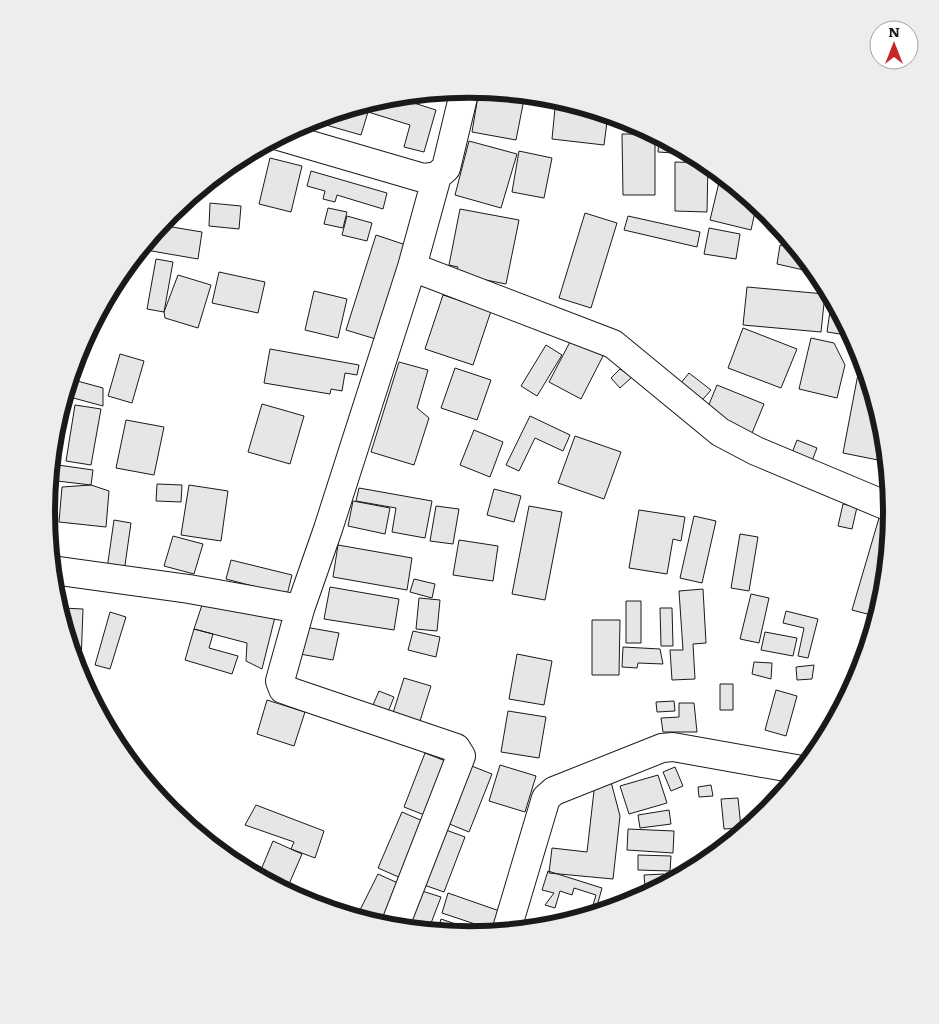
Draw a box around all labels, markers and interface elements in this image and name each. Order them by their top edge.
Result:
north arrow [869,20,919,70]
text: N [888,21,900,41]

